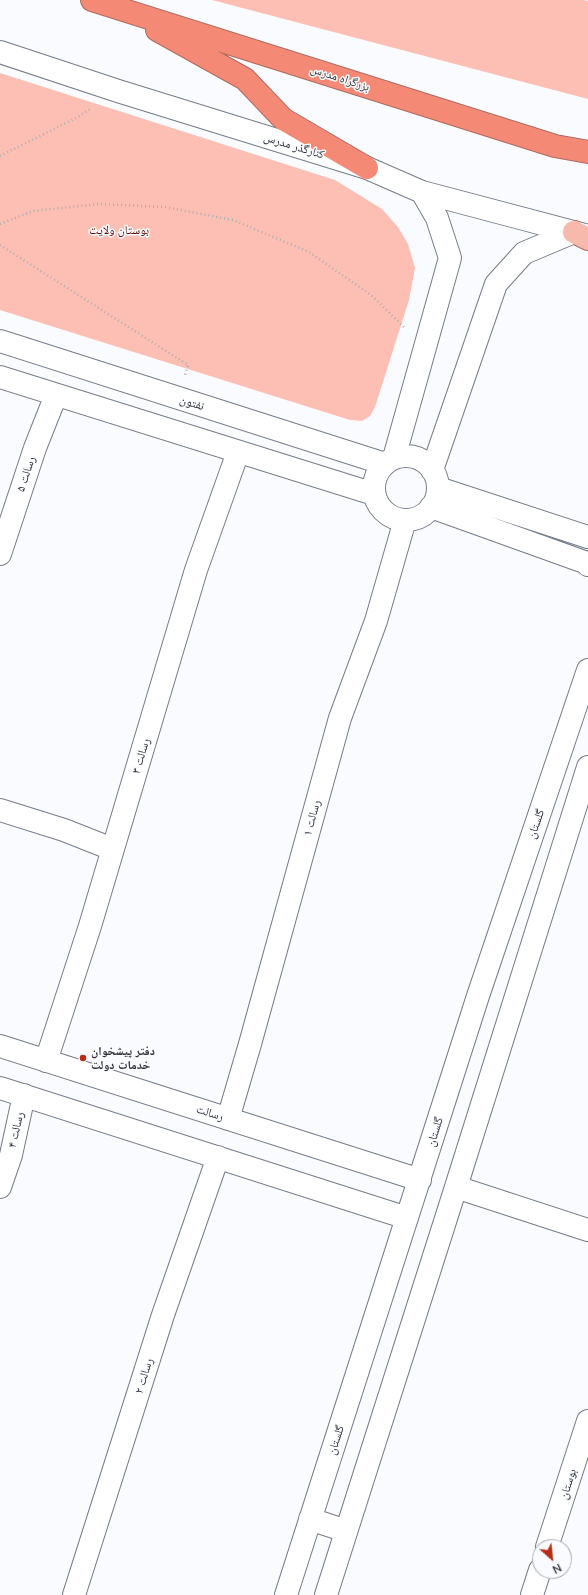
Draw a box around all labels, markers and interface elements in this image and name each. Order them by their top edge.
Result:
street label: بزرگراه مدرس [309,62,371,94]
street label: کنارگذر مدرس [262,130,326,162]
park label: بوستان ولایت [89,223,149,237]
street label: نفتون [178,392,206,414]
street label: رسالت ۵ [14,454,38,494]
street label: رسالت ۳ [129,736,153,776]
street label: رسالت ۱ [300,799,324,837]
street label: گلستان [524,807,548,841]
place label: دفتر پیشخوان خدمات دولت [91,1044,155,1072]
marker: دفتر پیشخوان خدمات دولت [78,1053,88,1063]
street label: رسالت [195,1102,225,1124]
street label: رسالت ۴ [5,1111,27,1149]
street label: گلستان [424,1115,446,1149]
street label: رسالت ۲ [132,1356,156,1396]
street label: گلستان [324,1423,348,1457]
street label: بوستان [556,1467,580,1501]
north arrow [532,1539,572,1579]
text: N [550,1561,564,1577]

